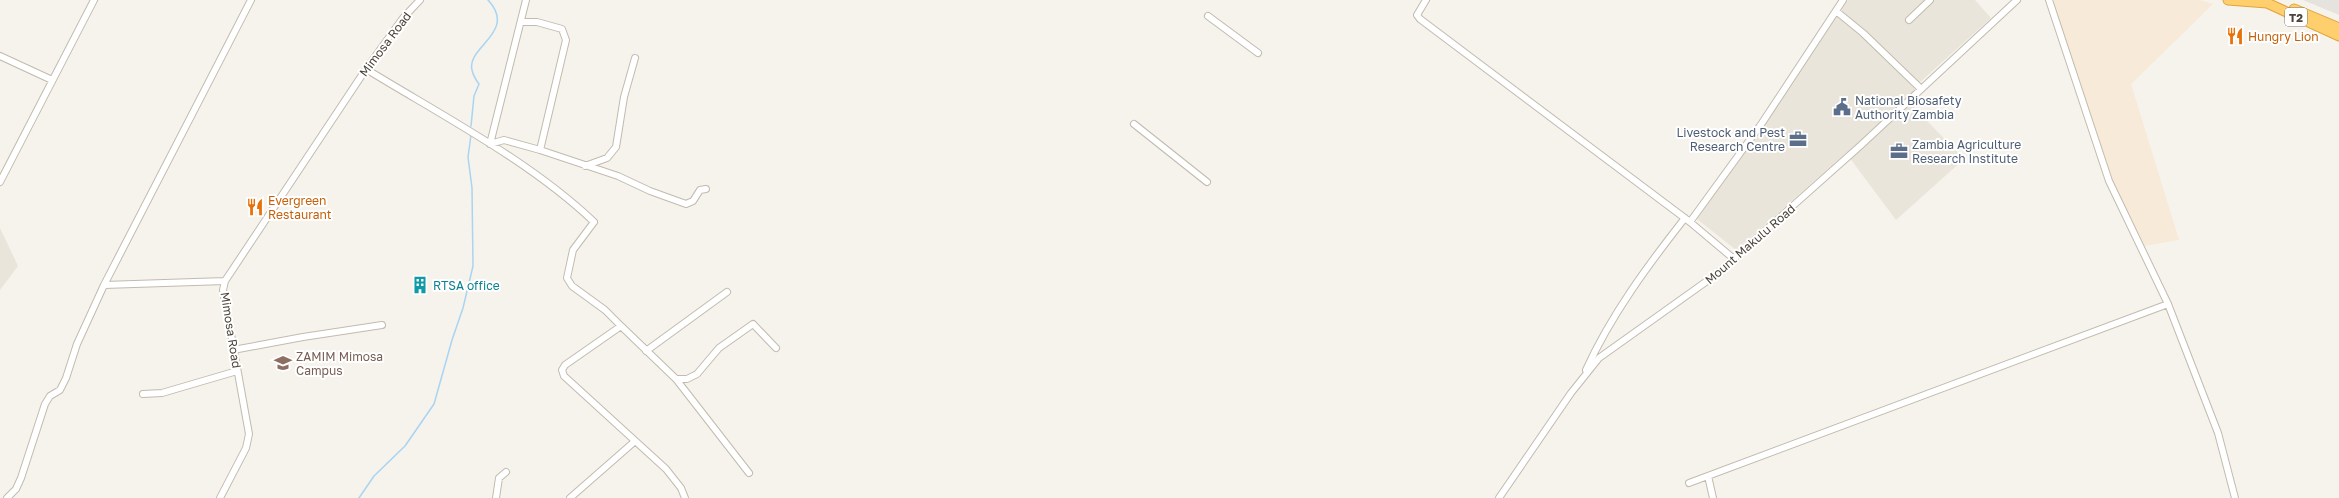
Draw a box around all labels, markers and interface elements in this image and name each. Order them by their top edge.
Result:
road number: T2 [2285,8,2307,26]
street label: Mimosa Road [356,9,414,79]
restaurant icon: Hungry Lion [2225,26,2245,46]
place label: Hungry Lion [2248,29,2319,44]
place label: National Biosafety Authority Zambia [1855,93,1962,122]
public building icon: National Biosafety Authority Zambia [1832,97,1852,117]
place label: Livestock and Pest Research Centre [1676,125,1785,154]
office icon: Livestock and Pest Research Centre [1788,129,1808,149]
place label: Zambia Agriculture Research Institute [1912,137,2021,166]
office icon: Zambia Agriculture Research Institute [1889,141,1909,161]
place label: Evergreen Restaurant [268,193,332,222]
restaurant icon: Evergreen Restaurant [245,197,265,217]
street label: Mount Makulu Road [1702,201,1798,287]
building icon: RTSA office [410,275,430,295]
place label: RTSA office [433,278,500,293]
street label: Mimosa Road [218,291,244,369]
place label: ZAMIM Mimosa Campus [296,349,383,378]
school or university icon: ZAMIM Mimosa Campus [273,353,293,373]

